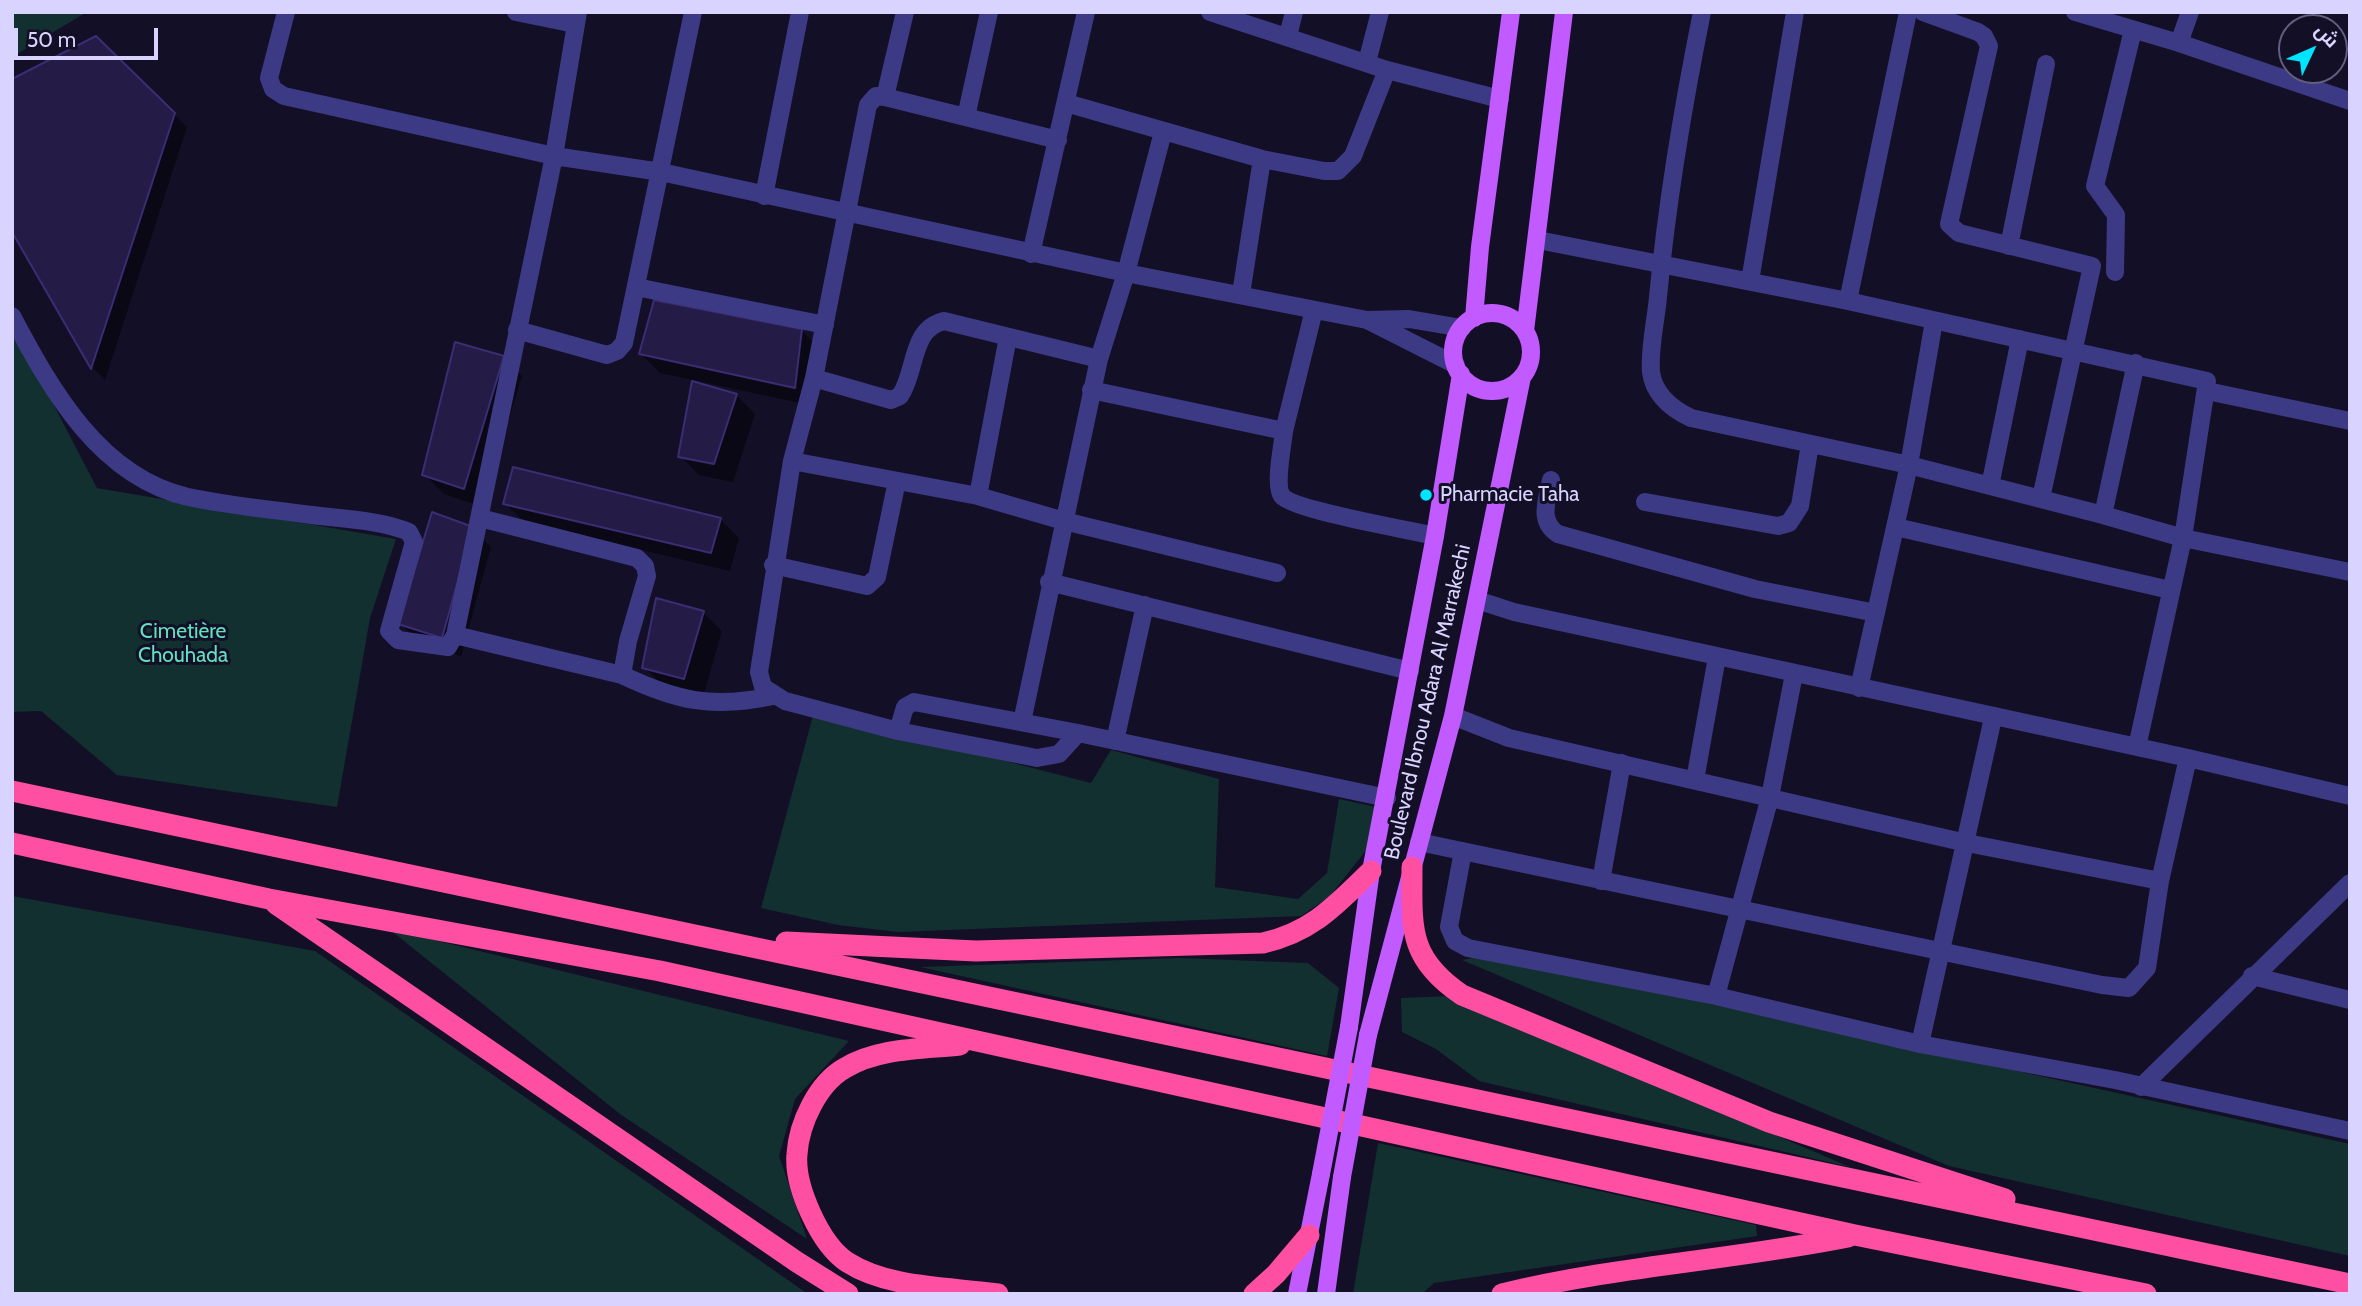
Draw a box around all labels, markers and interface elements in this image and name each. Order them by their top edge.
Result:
scale bar [18,14,161,58]
north arrow [2278,14,2348,84]
text: ش [2310,19,2344,52]
text: 50 m [27,27,76,52]
place label: Pharmacie Taha [1440,482,1579,508]
marker: Pharmacie Taha [1418,487,1434,503]
street label: Boulevard Ibnou Adara Al Marrakechi [1379,542,1477,862]
park label: Cimetière Chouhada [138,619,228,669]

